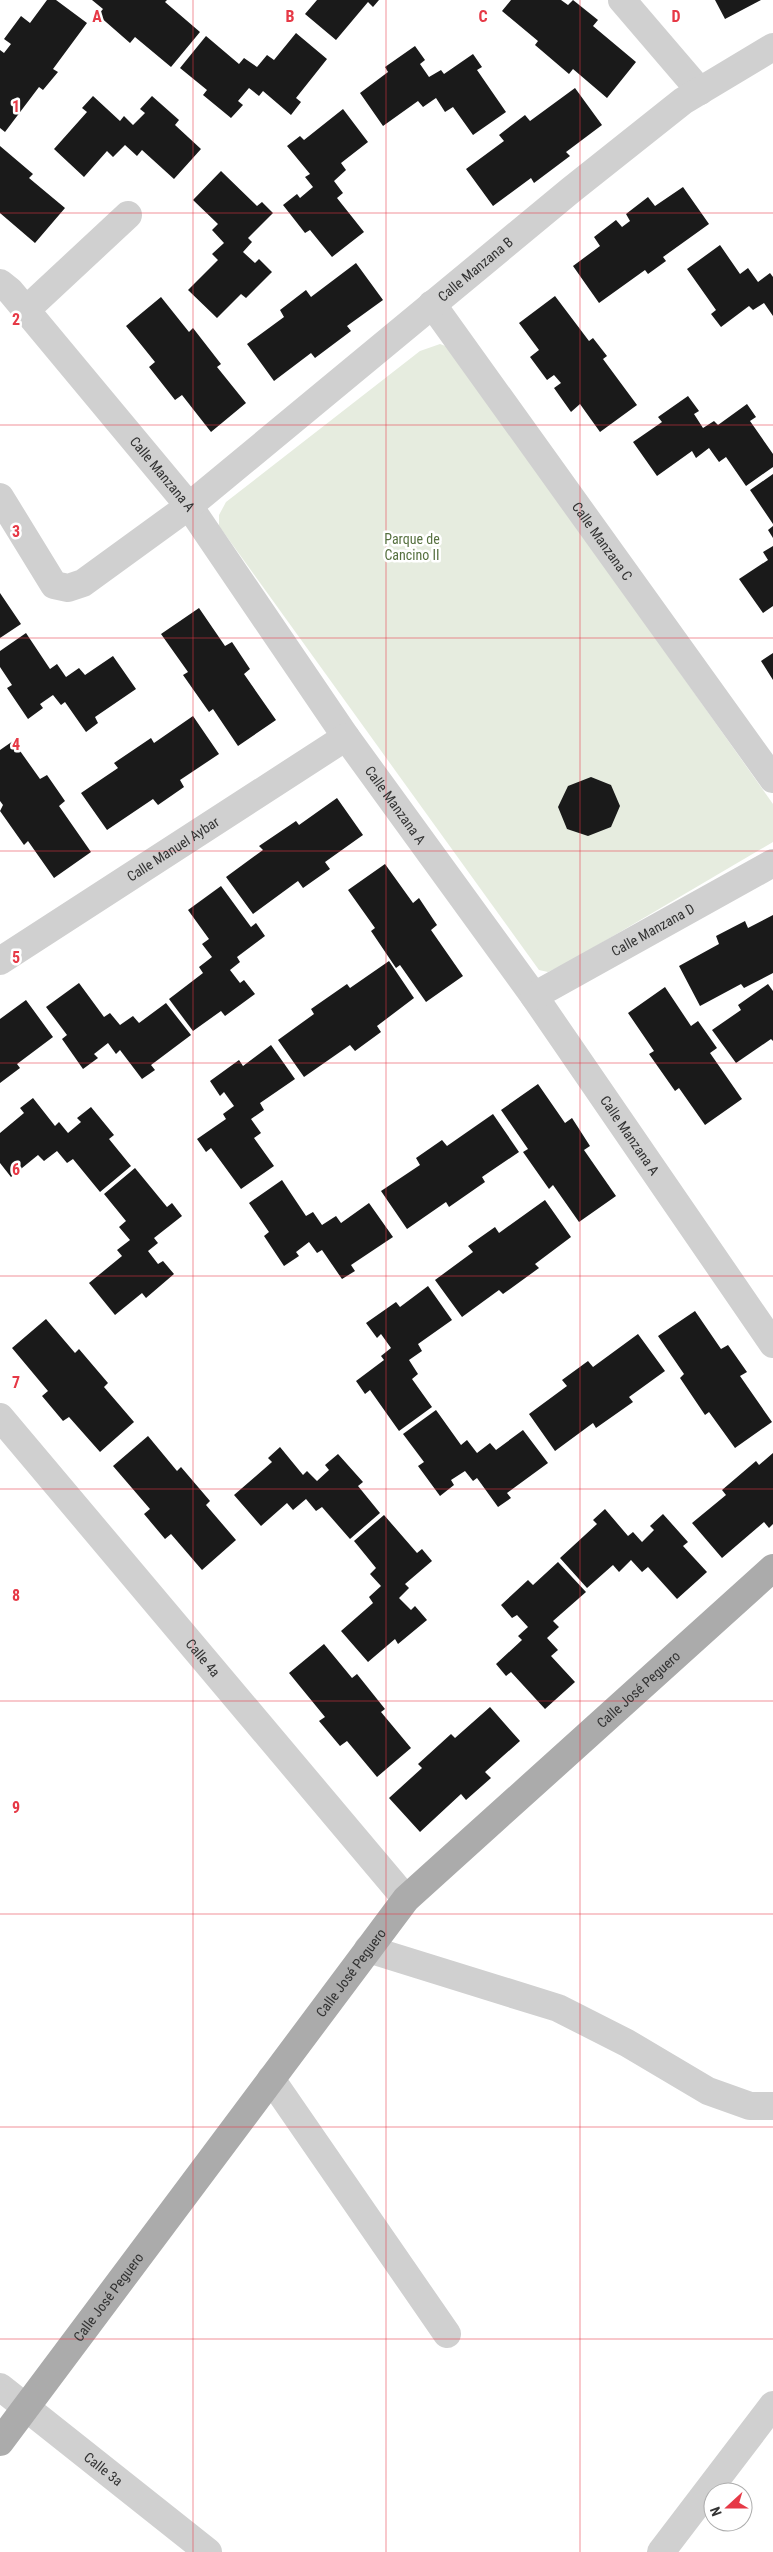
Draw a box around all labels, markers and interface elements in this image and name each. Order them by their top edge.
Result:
text: A [92,7,102,26]
text: B [286,7,295,26]
text: C [478,7,488,26]
text: D [671,7,681,26]
text: 1 [12,97,20,116]
street label: Calle Manzana B [435,234,516,305]
text: 2 [12,310,20,329]
street label: Calle Manzana A [127,433,198,514]
street label: Calle Manzana C [569,499,636,583]
text: 3 [12,522,20,541]
park label: Parque de Cancino II [384,531,440,563]
text: 4 [12,735,20,754]
street label: Calle Manzana A [362,763,429,847]
street label: Calle Manuel Aybar [124,813,222,885]
street label: Calle Manzana D [609,900,697,959]
text: 5 [12,948,20,967]
street label: Calle Manzana A [597,1093,663,1178]
text: 6 [12,1160,20,1179]
text: 7 [12,1373,20,1392]
text: 8 [12,1586,20,1605]
street label: Calle 4a [182,1636,223,1680]
street label: Calle José Peguero [594,1648,683,1731]
text: 9 [12,1798,20,1817]
street label: Calle José Peguero [313,1925,389,2020]
street label: Calle José Peguero [70,2250,147,2344]
street label: Calle 3a [81,2449,126,2489]
north arrow [703,2482,753,2532]
text: N [707,2505,725,2519]

